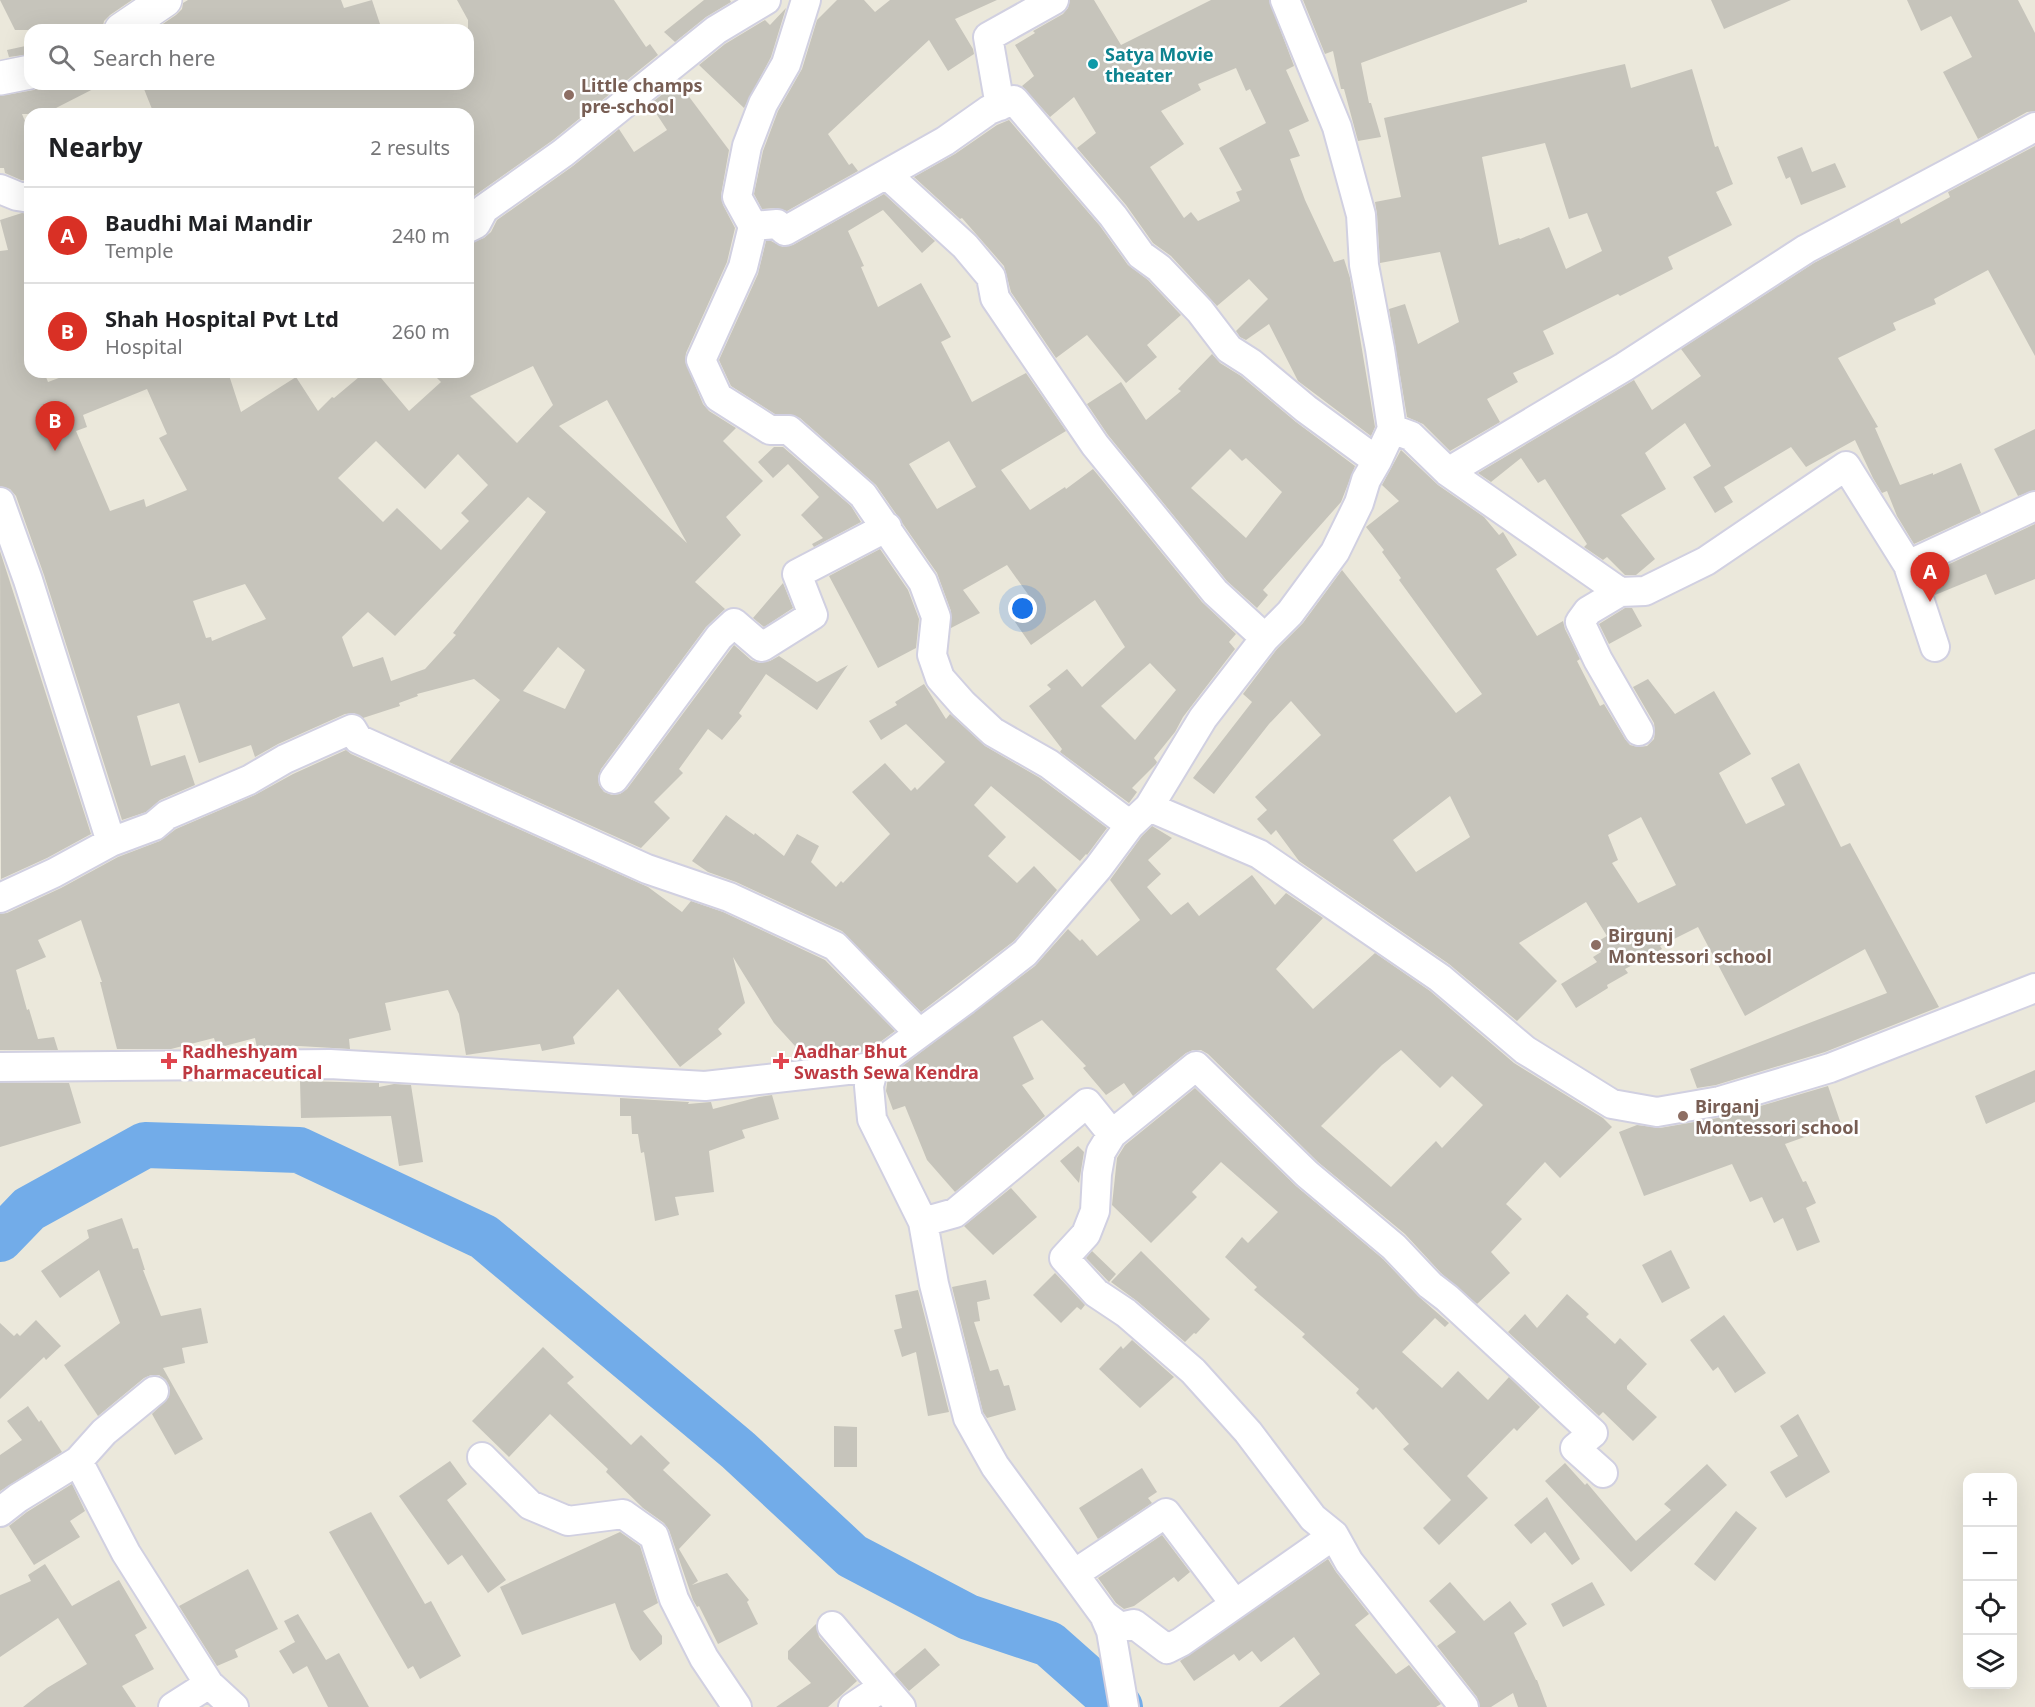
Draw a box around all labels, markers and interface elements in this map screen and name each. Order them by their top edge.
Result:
search box [24,24,474,90]
icon: search [45,41,78,74]
text: Search here [93,42,215,72]
place label: Satya Movie theater [1105,42,1214,87]
marker: Satya Movie theater [1086,57,1100,71]
place label: Little champs pre-school [581,73,703,118]
marker: Little champs pre-school [562,88,576,102]
text: Nearby [48,129,143,165]
text: 2 results [370,134,450,161]
text: Baudhi Mai Mandir [105,207,312,237]
text: A [61,222,74,249]
text: 240 m [392,222,450,249]
text: Temple [105,237,173,264]
text: Shah Hospital Pvt Ltd [105,303,339,333]
text: B [61,318,74,345]
text: 260 m [392,318,450,345]
text: Hospital [105,333,183,360]
pin: B [36,402,74,451]
pin: A [1910,552,1950,602]
your location [1008,594,1037,623]
place label: Birgunj Montessori school [1608,923,1772,968]
marker: Birgunj Montessori school [1589,938,1603,952]
place label: Radheshyam Pharmaceutical [182,1039,322,1084]
place label: Aadhar Bhut Swasth Sewa Kendra [794,1039,979,1084]
marker: Radheshyam Pharmaceutical [160,1052,178,1070]
marker: Aadhar Bhut Swasth Sewa Kendra [772,1052,790,1070]
place label: Birganj Montessori school [1695,1094,1859,1139]
marker: Birganj Montessori school [1676,1109,1690,1123]
map controls [1963,1473,2017,1689]
button: + [1963,1473,2017,1527]
button: − [1963,1527,2017,1581]
button: locate [1963,1581,2017,1635]
button: layers [1963,1635,2017,1689]

